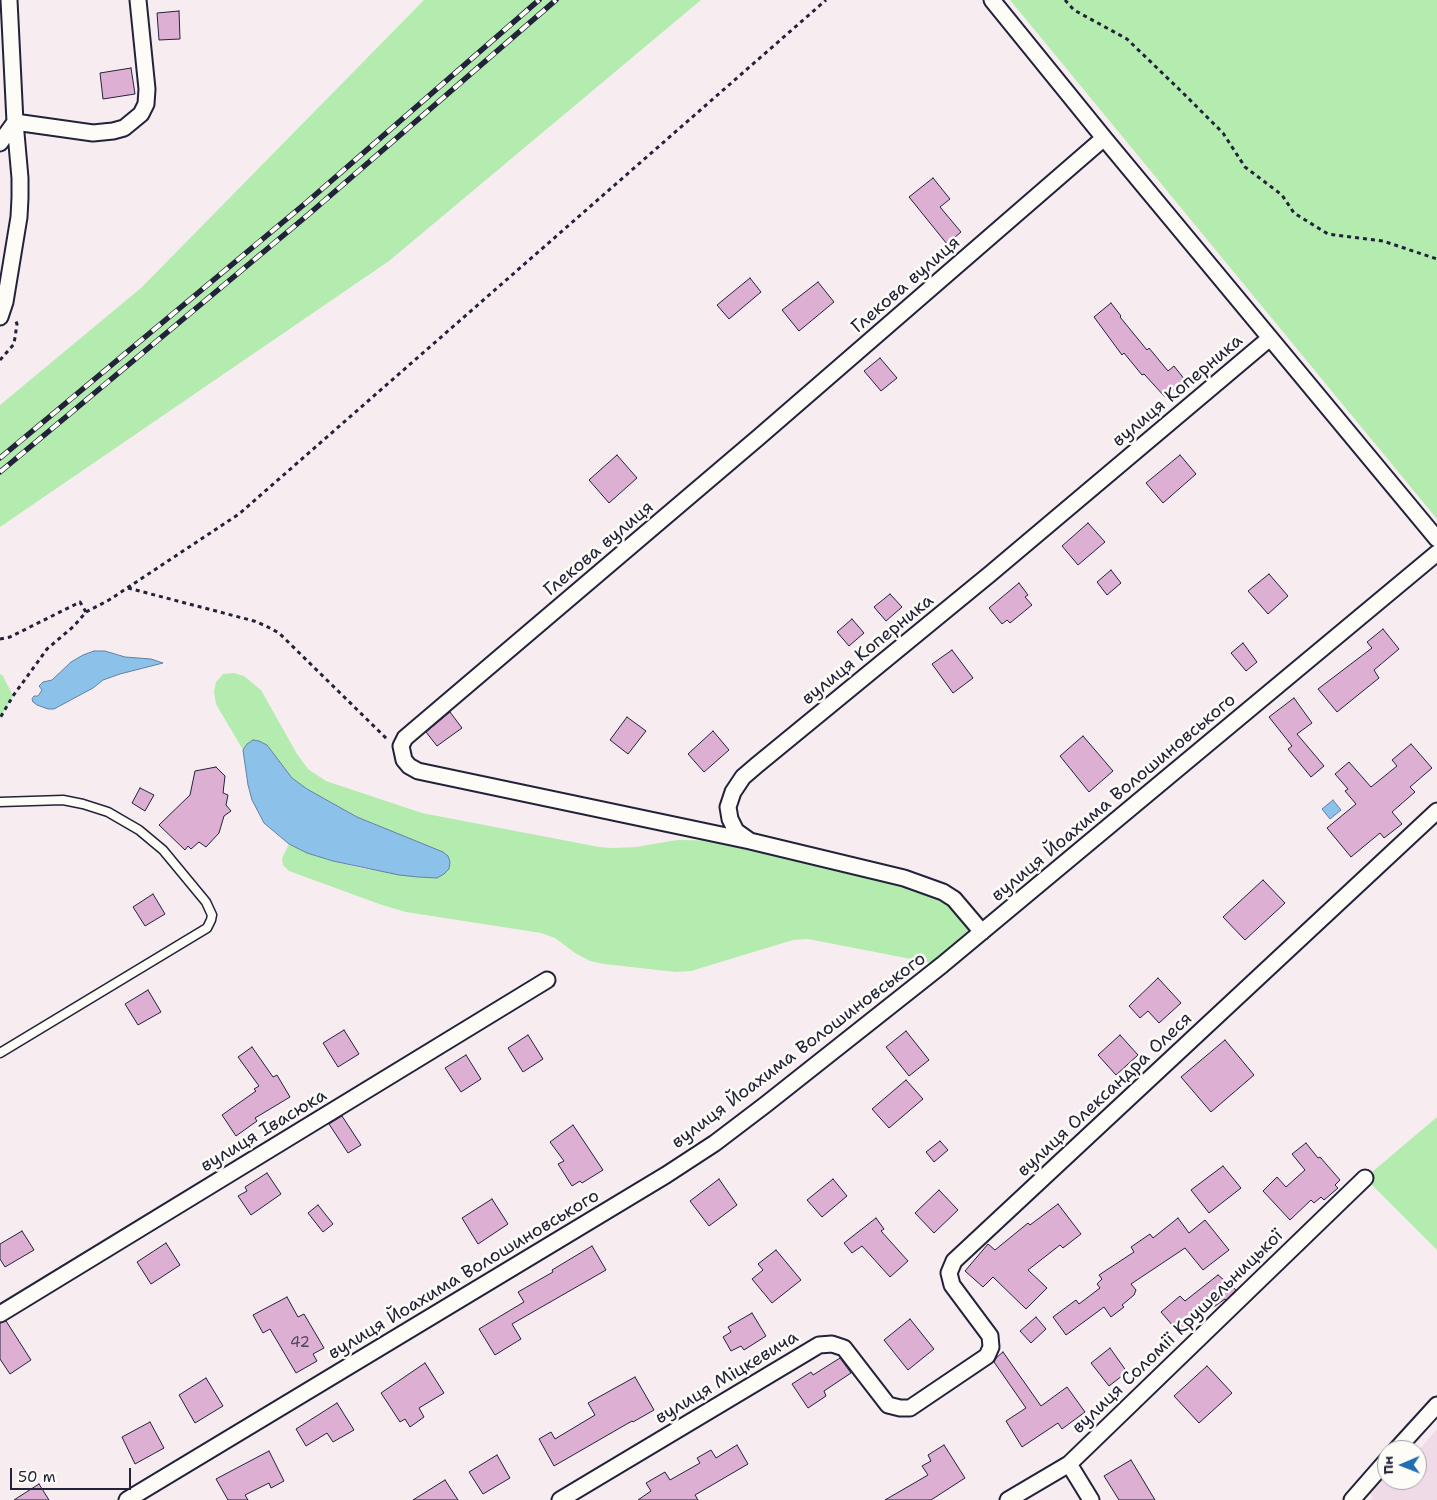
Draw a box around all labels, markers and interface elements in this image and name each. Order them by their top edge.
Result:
street label: Глекова вулиця [847,232,965,338]
street label: вулиця Коперника [1108,330,1248,452]
street label: Глекова вулиця [540,497,658,601]
street label: вулиця Коперника [798,590,938,710]
street label: вулиця Йоахима Волошиновського [987,689,1241,907]
street label: вулиця Йоахима Волошиновського [668,948,930,1154]
street label: вулиця Олександра Олеся [1013,1008,1197,1182]
street label: вулиця Івасюка [197,1085,331,1177]
street label: вулиця Йоахима Волошиновського [325,1185,603,1365]
street label: вулиця Соломії Крушельницької [1068,1225,1288,1439]
street label: вулиця Міцкевича [651,1327,803,1429]
house number: 42 [290,1334,310,1352]
north arrow [1377,1440,1427,1490]
text: Пн [1379,1456,1397,1475]
scale bar [12,1458,134,1490]
text: 50 m [18,1467,56,1487]

